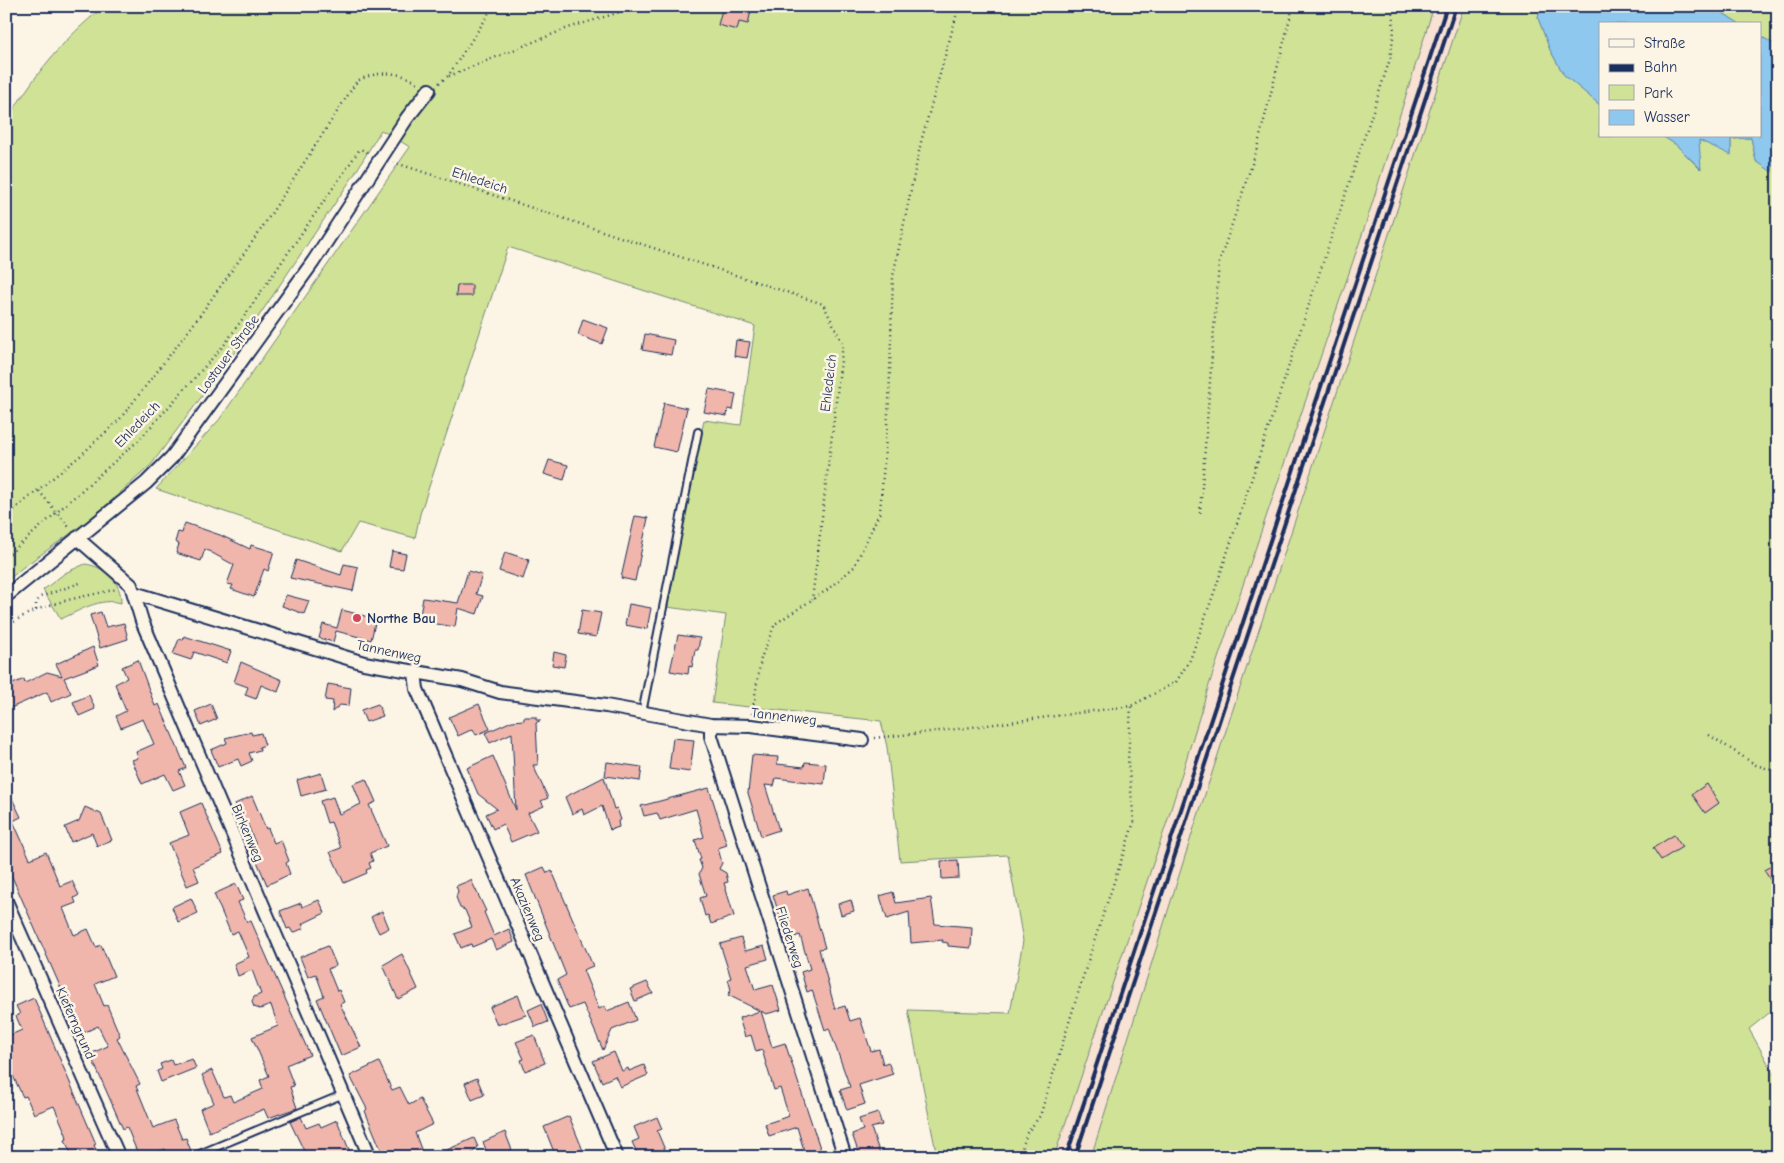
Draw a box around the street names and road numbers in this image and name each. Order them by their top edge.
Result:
street label: Ehledeich [450,163,510,198]
street label: Lostauer Straße [194,311,263,397]
street label: Ehledeich [817,353,840,413]
street label: Ehledeich [111,398,164,451]
street label: Tannenweg [355,636,423,667]
street label: Tannenweg [750,704,818,729]
street label: Birkenweg [228,802,267,865]
street label: Akazienweg [506,874,549,944]
street label: Fliederweg [772,904,807,970]
street label: Kieferngrund [52,984,99,1062]

